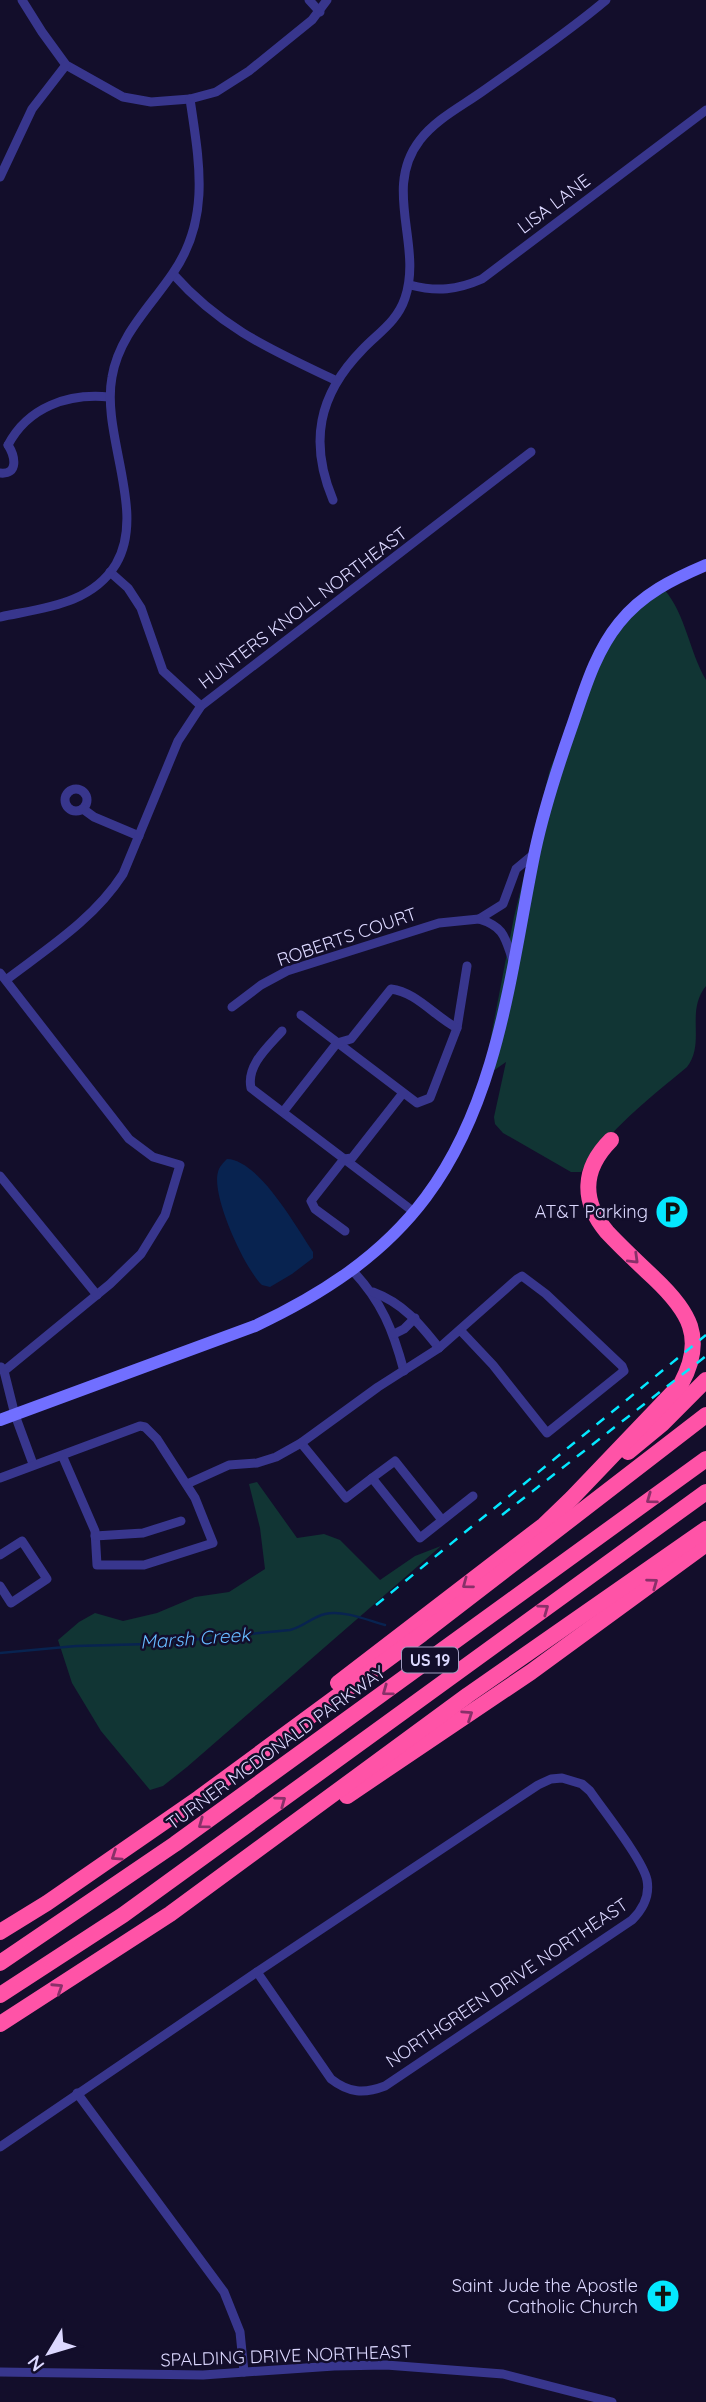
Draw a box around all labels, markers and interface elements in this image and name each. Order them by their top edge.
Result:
street label: LISA LANE [513,169,595,238]
street label: HUNTERS KNOLL NORTHEAST [194,521,412,694]
street label: ROBERTS COURT [274,902,420,971]
parking icon: AT&T Parking [653,1193,691,1231]
place label: AT&T Parking [535,1200,648,1223]
one-way arrow [626,1251,639,1264]
one-way arrow [646,1491,659,1504]
one-way arrow [462,1575,474,1588]
one-way arrow [646,1579,658,1591]
one-way arrow [536,1605,549,1618]
water label: Marsh Creek [139,1622,253,1654]
road number: US 19 [402,1648,458,1672]
street label: TURNER MCDONALD PARKWAY [162,1660,390,1835]
one-way arrow [382,1682,395,1695]
one-way arrow [461,1710,474,1723]
one-way arrow [273,1796,286,1809]
one-way arrow [198,1816,211,1828]
one-way arrow [111,1848,124,1860]
street label: NORTHGREEN DRIVE NORTHEAST [381,1893,632,2073]
one-way arrow [50,1983,63,1996]
place label: Saint Jude the Apostle Catholic Church [452,2274,638,2318]
church icon: Saint Jude the Apostle Catholic Church [644,2277,682,2315]
north arrow [14,2318,84,2388]
street label: SPALDING DRIVE NORTHEAST [160,2340,412,2371]
text: N [22,2351,49,2376]

